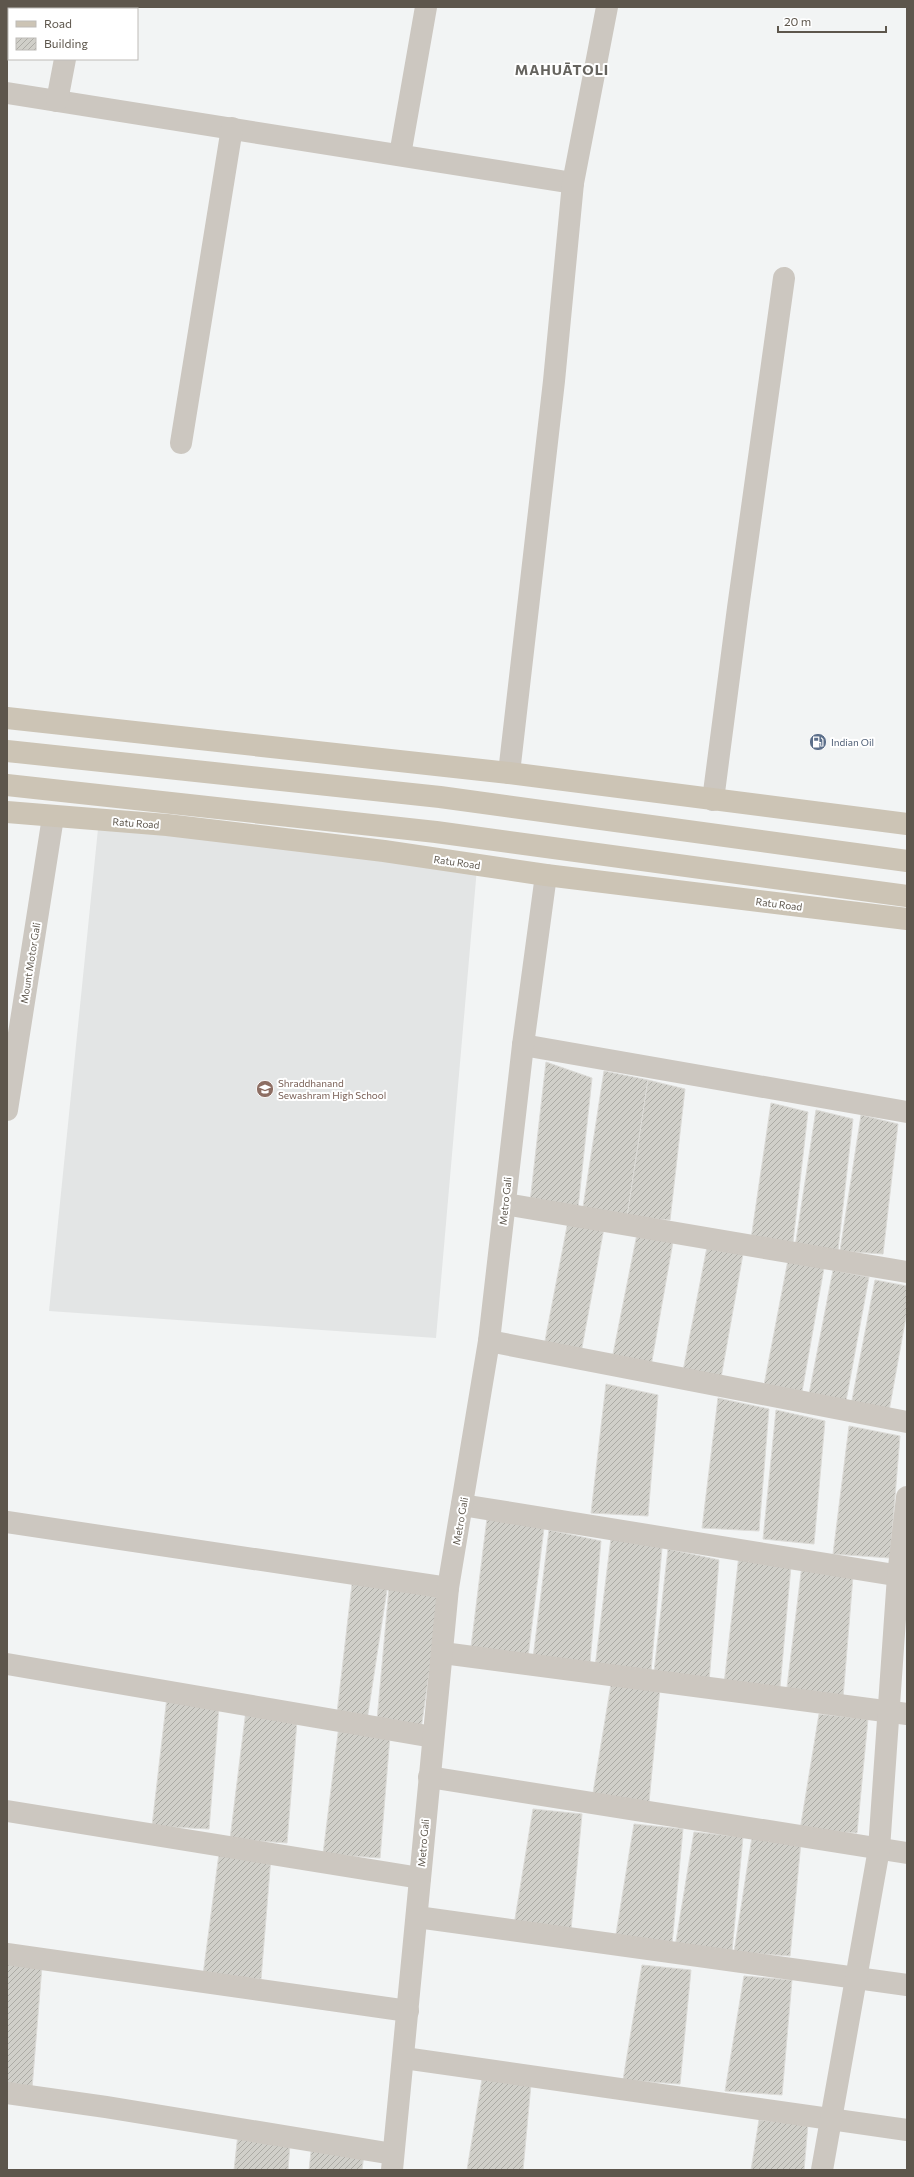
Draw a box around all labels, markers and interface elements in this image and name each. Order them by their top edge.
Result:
legend [8,8,138,60]
scale bar [778,8,886,34]
text: 20 m [784,14,811,28]
text: Road [44,16,72,30]
text: Building [44,36,88,50]
district label: MAHUĀTOLI [515,61,609,78]
fuel station icon: Indian Oil [808,732,828,752]
place label: Indian Oil [831,736,874,748]
street label: Ratu Road [112,815,160,831]
street label: Ratu Road [433,853,481,871]
street label: Ratu Road [755,895,803,913]
street label: Mount Motor Gali [18,922,42,1004]
place label: Shraddhanand Sewashram High School [278,1077,386,1101]
school or university icon: Shraddhanand Sewashram High School [255,1079,275,1099]
street label: Metro Gali [497,1176,513,1226]
street label: Metro Gali [450,1496,470,1546]
street label: Metro Gali [415,1818,431,1868]

